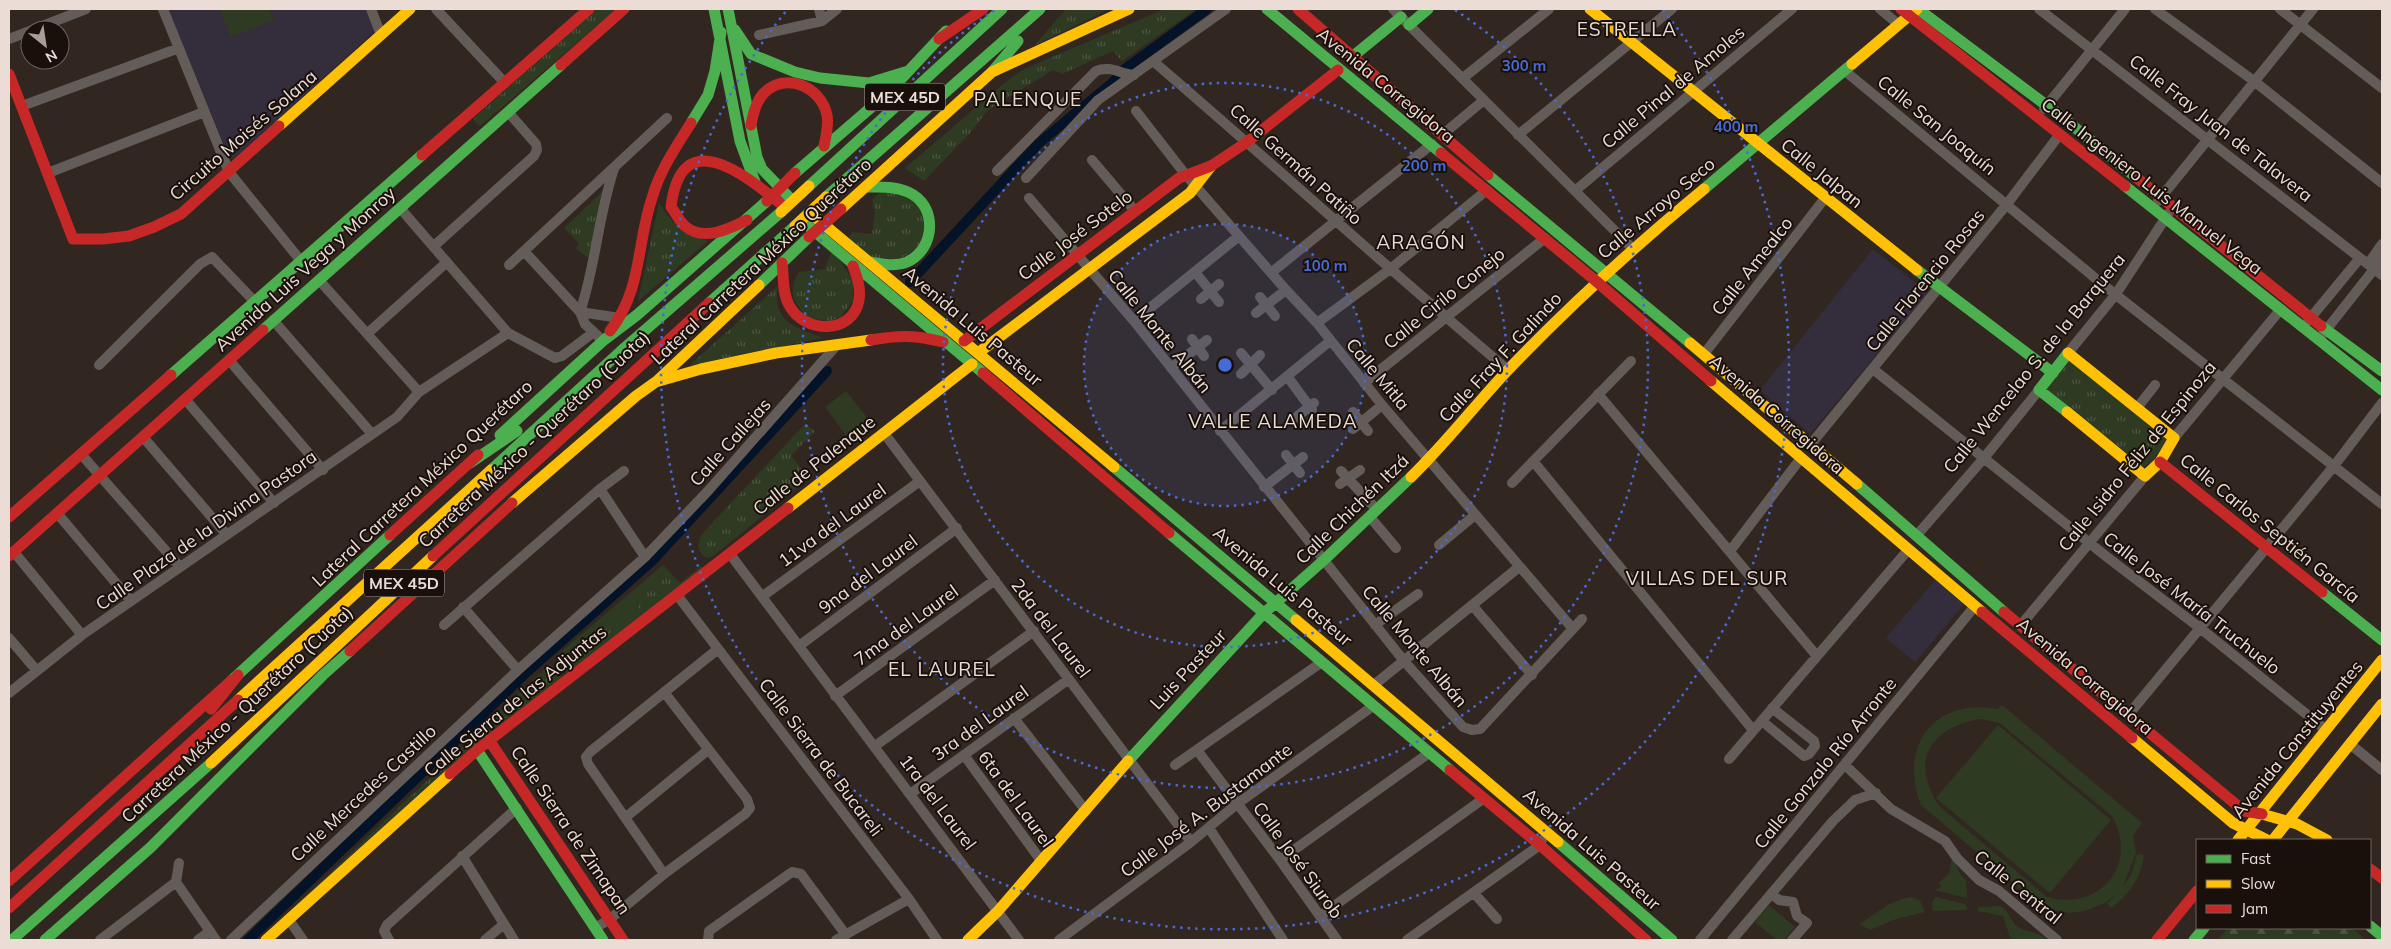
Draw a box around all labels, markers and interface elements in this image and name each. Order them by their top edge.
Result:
district label: ESTRELLA [1577,17,1677,41]
north arrow [20,20,70,70]
street label: Calle Pinal de Amoles [1597,20,1749,154]
street label: Avenida Corregidora [1312,22,1460,148]
text: N [42,46,61,67]
street label: Calle Fray Juan de Talavera [2125,49,2317,207]
text: 300 m [1502,56,1546,75]
street label: Circuito Moisés Solana [164,65,322,205]
street label: Calle San Joaquín [1873,70,2001,180]
road number: MEX 45D [865,84,945,110]
district label: PALENQUE [974,87,1082,111]
street label: Calle Ingeniero Luis Manuel Vega [2037,92,2267,280]
street label: Calle Germán Patiño [1225,98,1367,230]
text: 400 m [1714,117,1758,136]
street label: Calle Jalpan [1776,133,1868,213]
street label: Calle Arroyo Seco [1592,152,1720,264]
street label: Lateral Carretera México Querétaro [646,153,876,369]
text: 200 m [1402,156,1446,175]
street label: Avenida Luis Vega y Monroy [210,181,400,356]
street label: Calle José Sotelo [1013,184,1137,286]
street label: Calle Florencio Rosas [1860,204,1990,356]
street label: Calle Amealco [1706,212,1798,320]
district label: ARAGÓN [1376,230,1466,254]
street label: Calle Cirilo Conejo [1379,242,1509,354]
street label: Calle Wencelao S. de la Barquera [1938,248,2130,478]
text: 100 m [1303,256,1347,275]
street label: Avenida Luis Pasteur [899,261,1048,391]
street label: Calle Monte Albán [1103,264,1217,398]
street label: Calle Fray F. Galindo [1434,287,1566,427]
street label: Carretera México - Querétaro (Cuota) [413,325,655,553]
street label: Calle Mitla [1341,333,1415,415]
street label: Avenida Corregidora [1705,349,1849,479]
centre of rings [1216,356,1234,374]
street label: Calle Isidro Féliz de Espinoza [2053,356,2221,556]
street label: Lateral Carretera México Querétaro [307,375,537,591]
street label: Calle Callejas [684,393,776,491]
district label: VALLE ALAMEDA [1188,409,1358,433]
street label: Calle de Palenque [748,410,880,520]
street label: Calle Plaza de la Divina Pastora [91,445,321,615]
street label: Calle Carlos Septién García [2175,448,2365,608]
street label: Calle Chichén Itzá [1291,449,1413,569]
street label: 11va del Laurel [774,478,890,572]
street label: Avenida Luis Pasteur [1209,521,1358,651]
street label: Calle José María Truchuelo [2099,527,2285,679]
street label: 9na del Laurel [814,529,922,619]
district label: VILLAS DEL SUR [1626,566,1788,590]
road number: MEX 45D [364,570,444,596]
street label: 2da del Laurel [1006,574,1096,682]
street label: 7ma del Laurel [849,579,963,671]
street label: Calle Monte Albán [1357,580,1473,712]
street label: Carretera México - Querétaro (Cuota) [116,600,358,828]
street label: Avenida Corregidora [2012,612,2158,740]
street label: Calle Sierra de las Adjuntas [419,620,611,782]
street label: Luis Pasteur [1145,624,1231,714]
street label: Avenida Constituyentes [2226,655,2368,823]
district label: EL LAUREL [888,657,996,681]
street label: Calle Sierra de Bucareli [754,673,888,841]
street label: Calle Gonzalo Río Arronte [1749,673,1901,853]
street label: 3ra del Laurel [927,680,1033,766]
street label: Calle Mercedes Castillo [285,719,441,867]
street label: Calle José A. Bustamante [1115,738,1297,882]
street label: Calle Sierra de Zimapan [506,741,636,919]
street label: 6ta del Laurel [973,746,1059,852]
street label: 1ra del Laurel [895,750,981,854]
street label: Avenida Luis Pasteur [1518,783,1666,915]
street label: Calle José Siurob [1248,797,1348,923]
legend [2196,839,2371,929]
street label: Calle Central [1970,845,2066,929]
text: Fast [2241,849,2271,868]
text: Slow [2241,874,2275,893]
text: Jam [2241,899,2268,918]

